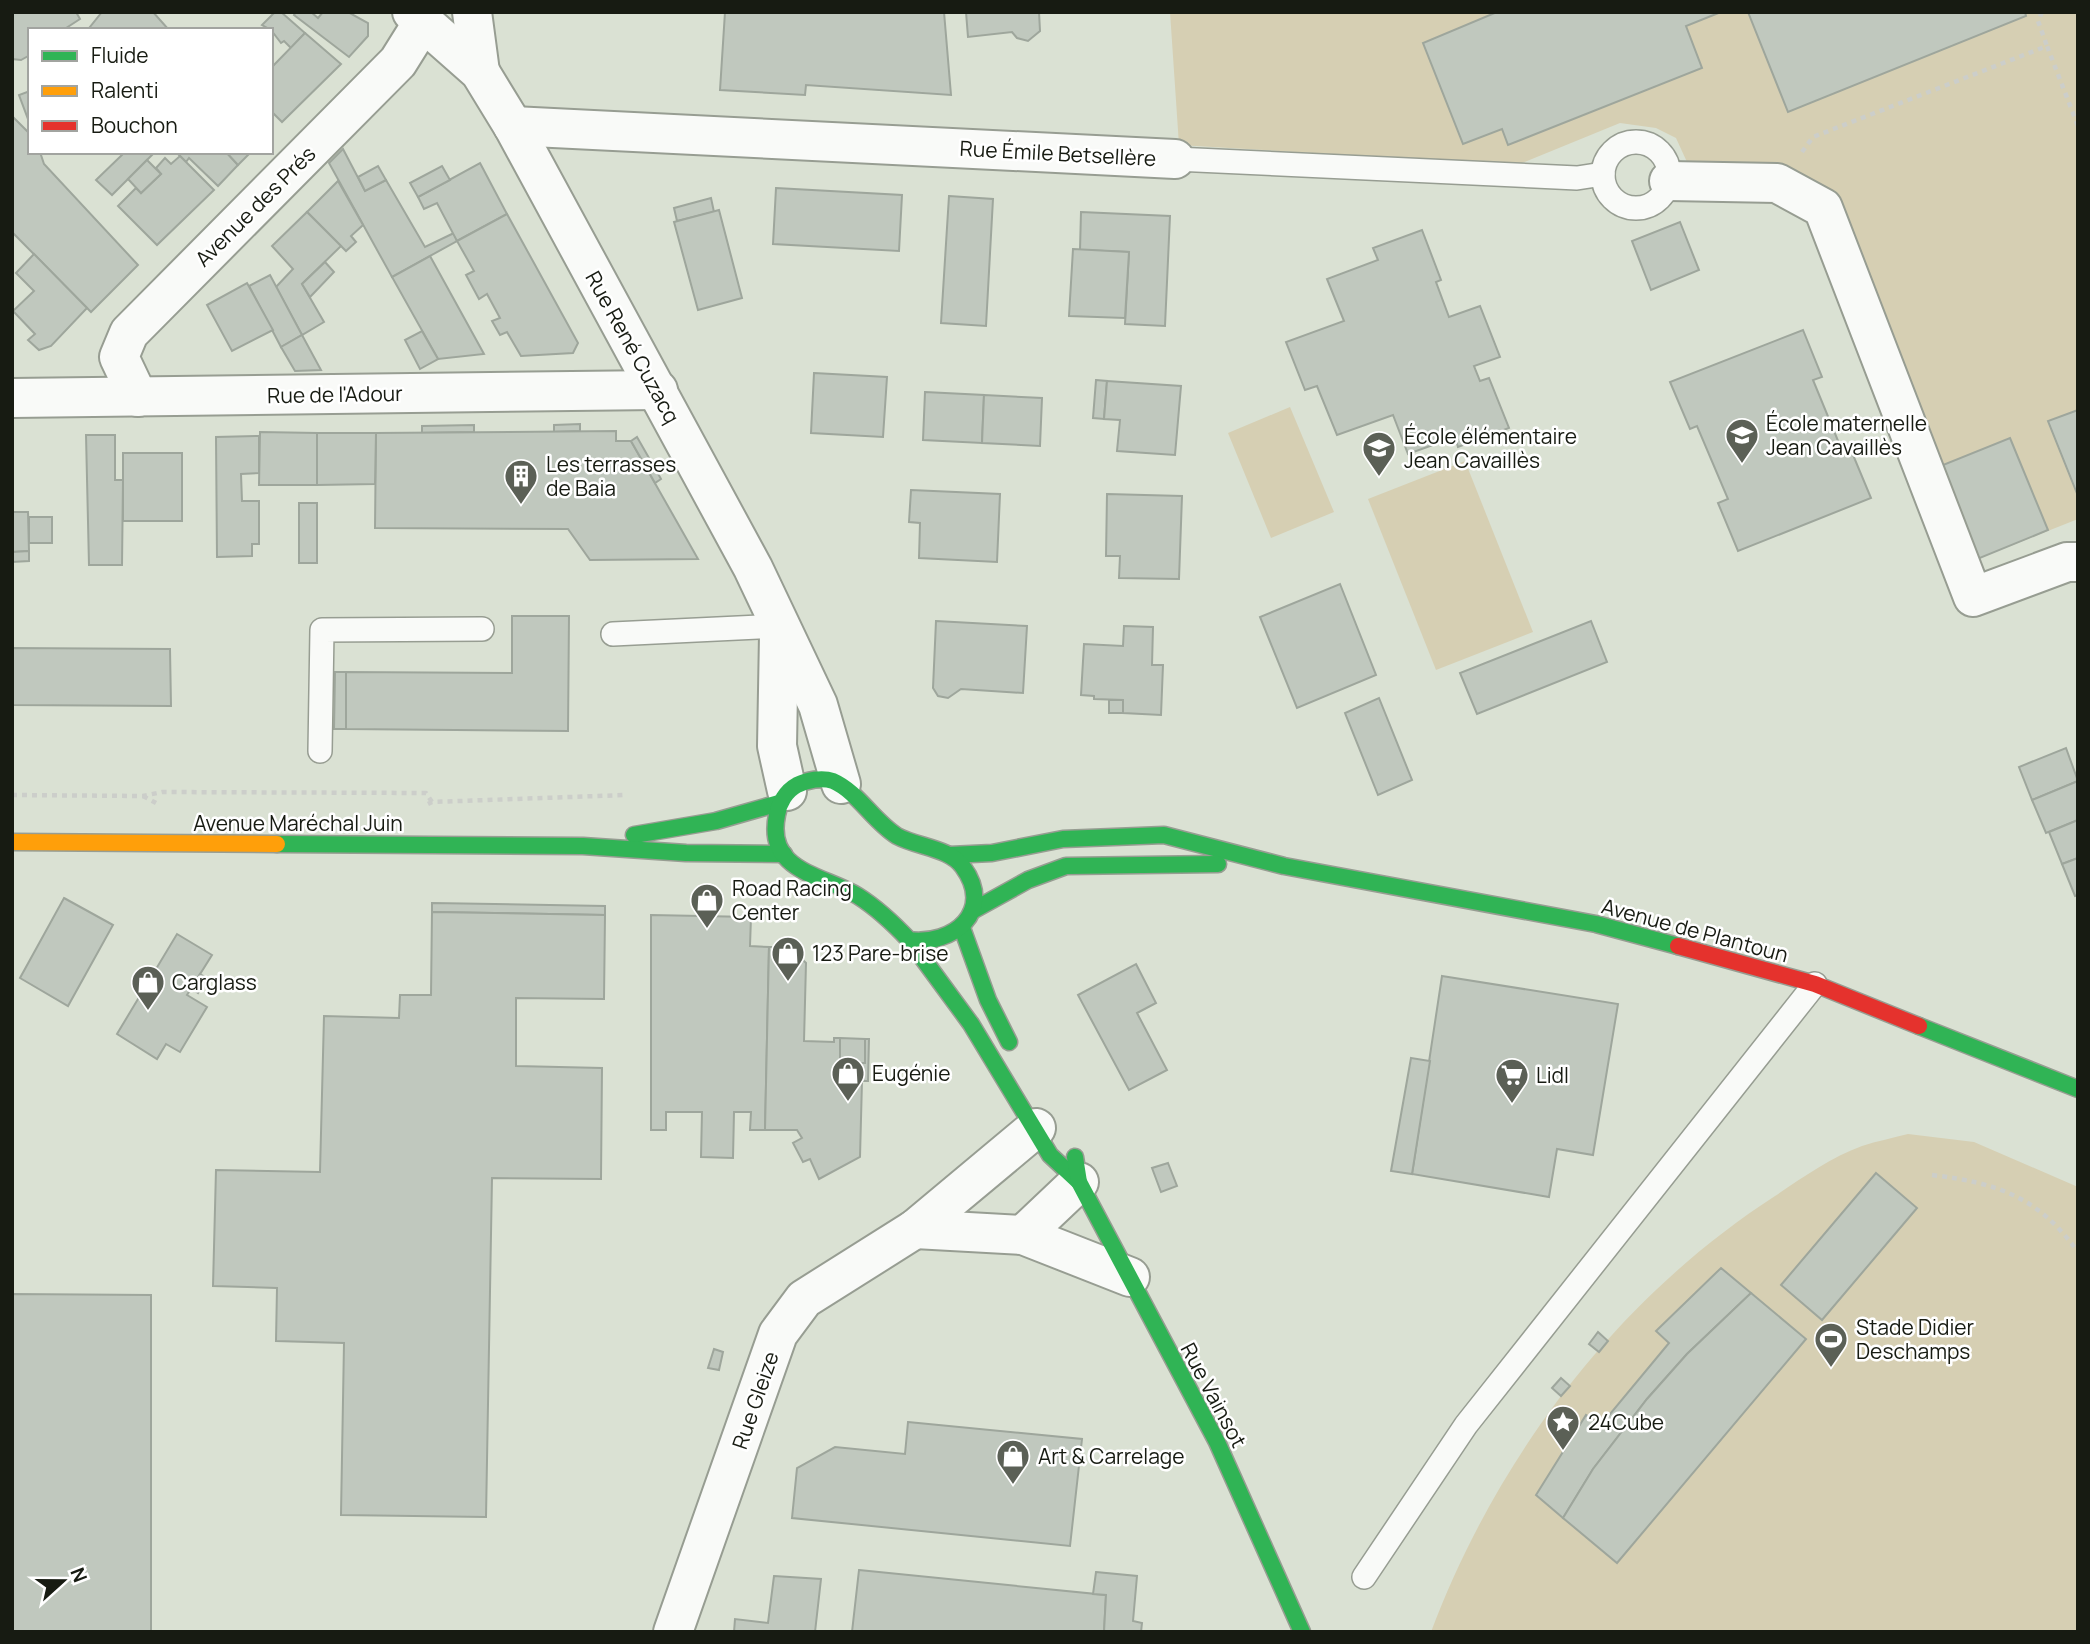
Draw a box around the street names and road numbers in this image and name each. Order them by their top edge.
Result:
street label: Rue Émile Betsellère [959,134,1157,172]
street label: Avenue des Prés [189,140,321,272]
street label: Rue René Cuzacq [580,266,686,428]
street label: Rue de l'Adour [267,379,403,409]
street label: Avenue Maréchal Juin [193,809,403,837]
street label: Avenue de Plantoun [1599,892,1791,968]
street label: Rue Vainsot [1175,1338,1253,1452]
street label: Rue Gleize [725,1347,785,1453]

